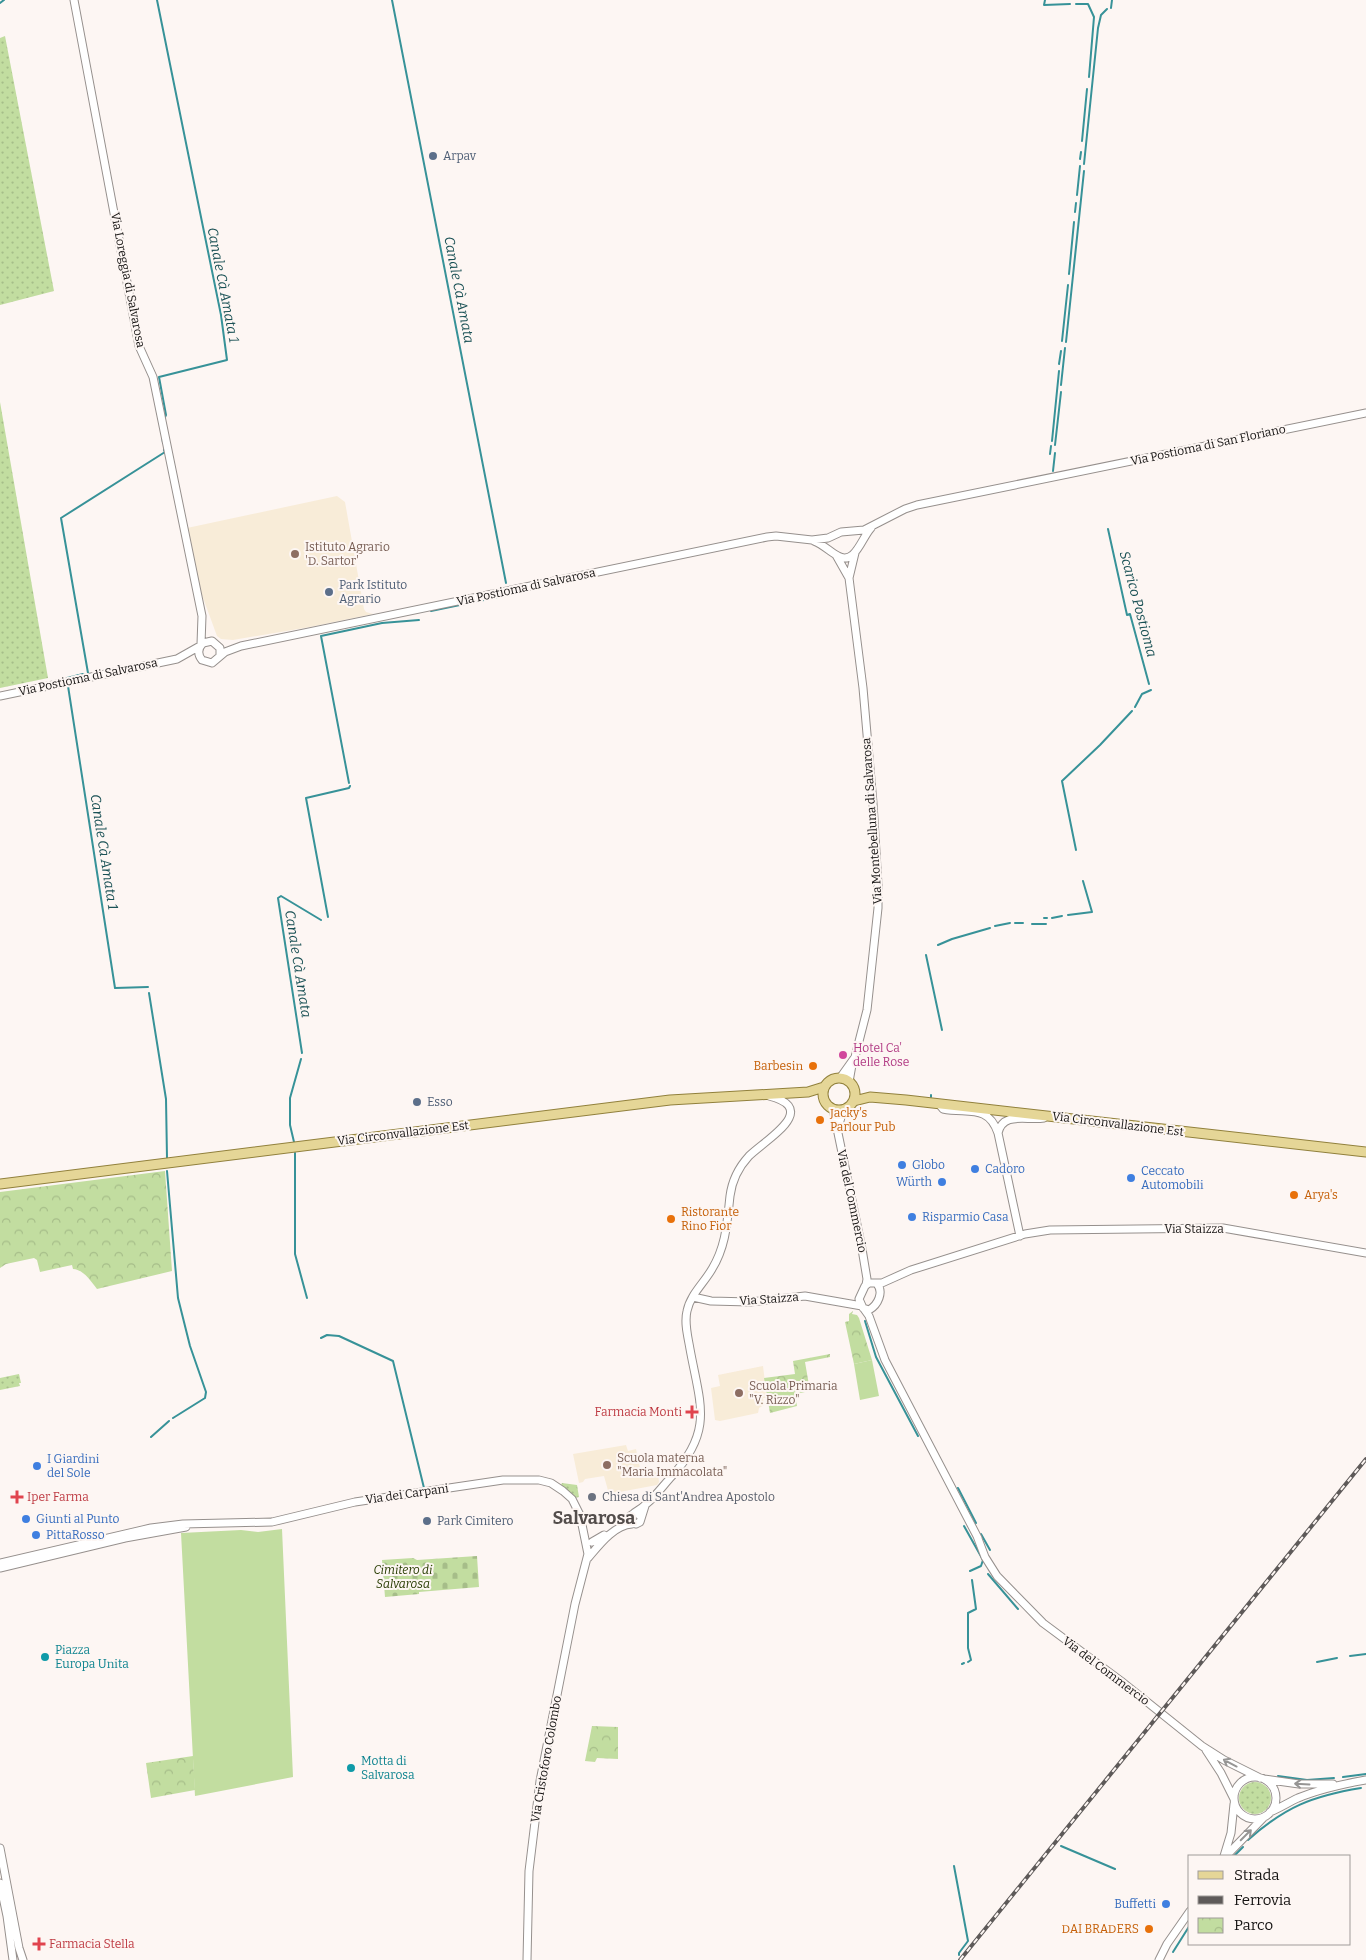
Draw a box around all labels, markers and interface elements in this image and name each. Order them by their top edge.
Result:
place label: Arpav [443,149,477,163]
marker: Arpav [427,150,439,162]
street label: Via Loreggia di Salvarosa [108,211,148,349]
water label: Canale Cà Amata 1 [204,226,242,344]
water label: Canale Cà Amata [440,235,478,345]
street label: Via Postioma di San Floriano [1129,422,1287,468]
place label: Istituto Agrario 'D. Sartor' [305,540,390,568]
marker: Istituto Agrario 'D. Sartor' [289,548,301,560]
water label: Scarico Postioma [1116,549,1160,659]
street label: Via Postioma di Salvarosa [455,565,597,609]
place label: Park Istituto Agrario [339,578,407,606]
marker: Park Istituto Agrario [323,586,335,598]
street label: Via Postioma di Salvarosa [17,655,159,699]
street label: Via Montebelluna di Salvarosa [859,737,885,905]
water label: Canale Cà Amata 1 [86,793,122,911]
water label: Canale Cà Amata [281,909,315,1019]
place label: Hotel Ca' delle Rose [853,1041,909,1069]
marker: Hotel Ca' delle Rose [837,1049,849,1061]
place label: Barbesin [753,1059,803,1073]
marker: Barbesin [807,1060,819,1072]
place label: Esso [427,1095,453,1109]
marker: Esso [411,1096,423,1108]
place label: Jacky's Parlour Pub [829,1106,895,1134]
street label: Via Circonvallazione Est [1051,1109,1185,1139]
marker: Jacky's Parlour Pub [814,1114,826,1126]
street label: Via Circonvallazione Est [336,1118,470,1148]
street label: Via del Commercio [834,1148,870,1254]
place label: Globo [912,1158,945,1172]
marker: Globo [896,1159,908,1171]
place label: Cadoro [985,1162,1025,1176]
marker: Cadoro [969,1163,981,1175]
place label: Ceccato Automobili [1141,1164,1204,1192]
marker: Ceccato Automobili [1125,1172,1137,1184]
place label: Würth [896,1175,933,1189]
marker: Würth [936,1176,948,1188]
place label: Arya's [1304,1188,1338,1202]
marker: Arya's [1288,1189,1300,1201]
place label: Ristorante Rino Fior [681,1205,739,1233]
place label: Risparmio Casa [922,1210,1009,1224]
marker: Risparmio Casa [906,1211,918,1223]
marker: Ristorante Rino Fior [665,1213,677,1225]
street label: Via Staizza [1164,1222,1224,1236]
street label: Via Staizza [739,1290,800,1308]
place label: Scuola Primaria "V. Rizzo" [749,1379,838,1407]
marker: Scuola Primaria "V. Rizzo" [733,1387,745,1399]
place label: Farmacia Monti [595,1405,682,1419]
marker: Farmacia Monti [686,1406,698,1418]
place label: Scuola materna "Maria Immacolata" [617,1451,727,1479]
place label: I Giardini del Sole [47,1452,100,1480]
marker: Scuola materna "Maria Immacolata" [601,1459,613,1471]
marker: I Giardini del Sole [31,1460,43,1472]
street label: Via dei Carpani [364,1481,450,1507]
place label: Iper Farma [27,1490,89,1504]
place label: Chiesa di Sant'Andrea Apostolo [602,1490,775,1504]
marker: Iper Farma [11,1491,23,1503]
marker: Chiesa di Sant'Andrea Apostolo [586,1491,598,1503]
district label: Salvarosa [553,1507,635,1529]
place label: Giunti al Punto [36,1512,119,1526]
marker: Giunti al Punto [20,1513,32,1525]
place label: Park Cimitero [437,1514,513,1528]
marker: Park Cimitero [421,1515,433,1527]
place label: PittaRosso [46,1528,105,1542]
marker: PittaRosso [30,1529,42,1541]
park label: Cimitero di Salvarosa [373,1563,433,1591]
street label: Via del Commercio [1060,1634,1152,1708]
place label: Piazza Europa Unita [55,1643,129,1671]
marker: Piazza Europa Unita [39,1651,51,1663]
street label: Via Cristoforo Colombo [528,1694,564,1823]
place label: Motta di Salvarosa [361,1754,415,1782]
one-way arrow [1223,1758,1238,1768]
marker: Motta di Salvarosa [345,1762,357,1774]
one-way arrow [1294,1779,1310,1789]
one-way arrow [1240,1828,1252,1841]
legend [1188,1855,1351,1945]
text: Strada [1234,1866,1280,1884]
text: Ferrovia [1234,1891,1291,1909]
place label: Buffetti [1114,1897,1156,1911]
marker: Buffetti [1160,1898,1172,1910]
text: Parco [1234,1916,1273,1934]
place label: DAI BRADERS [1061,1922,1139,1936]
marker: DAI BRADERS [1143,1923,1155,1935]
place label: Farmacia Stella [49,1937,135,1951]
marker: Farmacia Stella [33,1938,45,1950]

